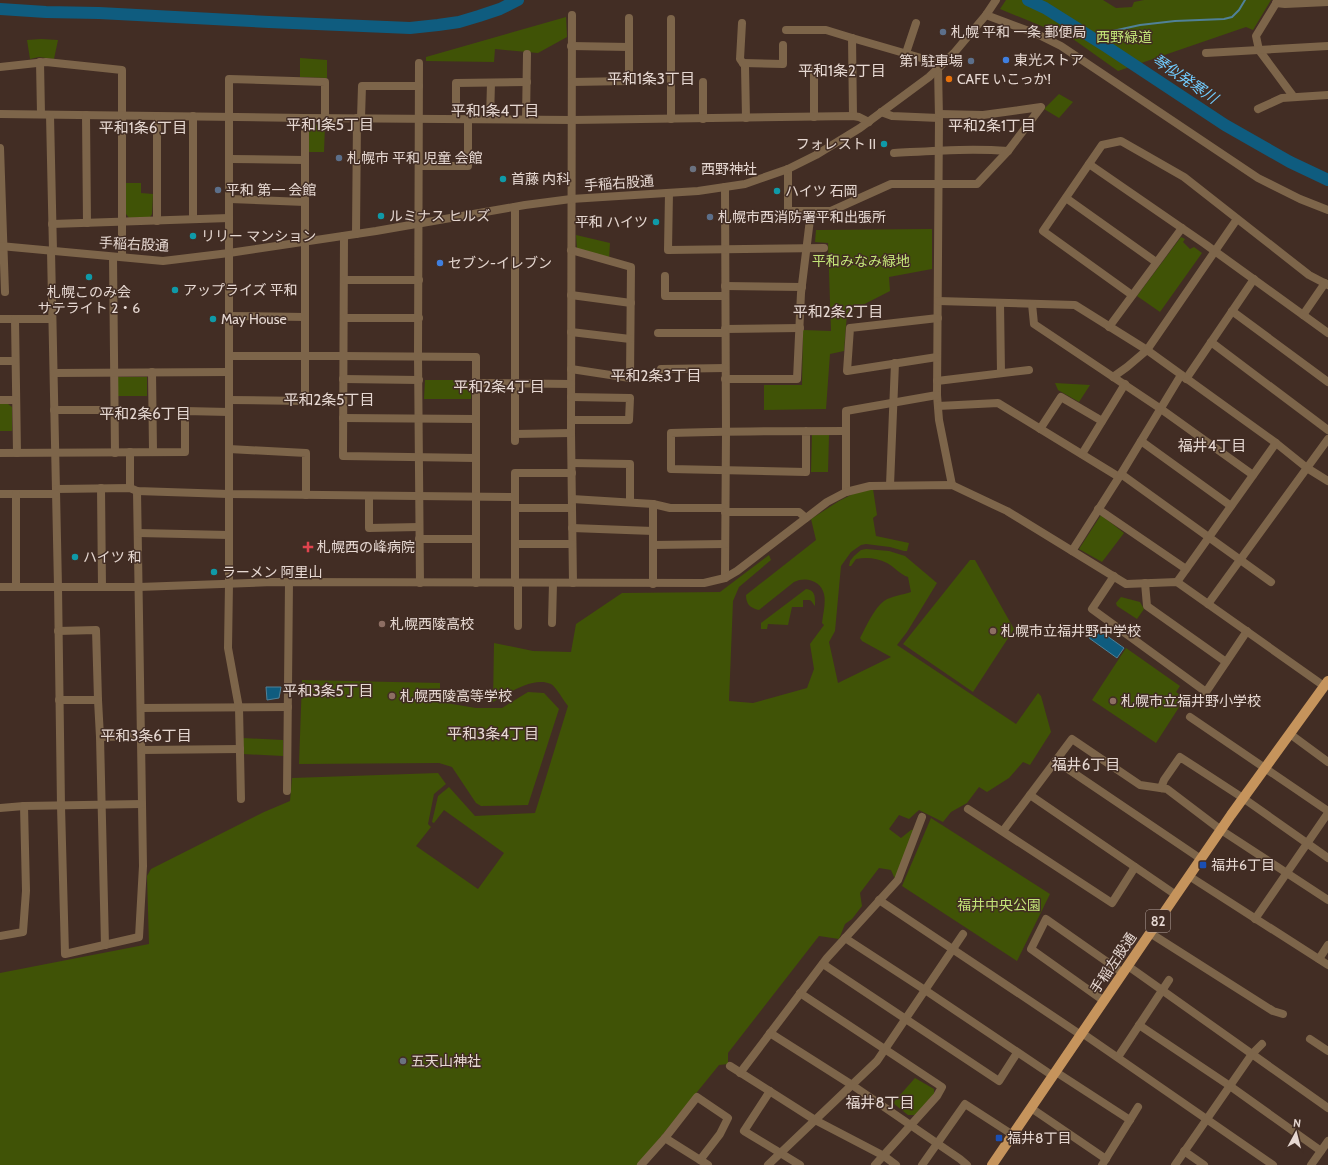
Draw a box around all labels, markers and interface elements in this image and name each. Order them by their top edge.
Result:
place label: 札幌 平和 一条 郵便局 [951,23,1086,41]
marker: 札幌 平和 一条 郵便局 [938,27,948,37]
park label: 西野緑道 [1096,28,1152,46]
place label: 東光ストア [1014,51,1084,69]
water label: 琴似発寒川 [1149,51,1223,109]
place label: 第1 駐車場 [899,52,963,70]
marker: 東光ストア [1001,55,1011,65]
marker: 第1 駐車場 [966,56,976,66]
district label: 平和1条2丁目 [798,62,886,80]
district label: 平和1条3丁目 [607,70,695,88]
place label: CAFE いこっか! [957,70,1051,88]
marker: CAFE いこっか! [944,74,954,84]
district label: 平和1条4丁目 [451,102,539,120]
district label: 平和1条5丁目 [286,116,374,134]
district label: 平和2条1丁目 [948,117,1036,135]
district label: 平和1条6丁目 [99,119,187,137]
place label: フォレスト II [796,135,876,153]
marker: フォレスト II [879,139,889,149]
place label: 札幌市 平和 児童 会館 [347,149,482,167]
marker: 札幌市 平和 児童 会館 [334,153,344,163]
place label: 西野神社 [701,160,757,178]
marker: 西野神社 [688,164,698,174]
place label: 首藤 内科 [511,170,570,188]
street label: 手稲右股通 [583,172,655,194]
marker: 首藤 内科 [498,174,508,184]
place label: 平和 第一 会館 [226,181,316,199]
place label: ハイツ 石岡 [785,182,858,200]
marker: 平和 第一 会館 [213,185,223,195]
marker: ハイツ 石岡 [772,186,782,196]
place label: ルミナス ヒルズ [389,207,490,225]
place label: 札幌市西消防署平和出張所 [718,208,886,226]
marker: ルミナス ヒルズ [376,211,386,221]
marker: 札幌市西消防署平和出張所 [705,212,715,222]
place label: 平和 ハイツ [575,213,648,231]
marker: 平和 ハイツ [651,217,661,227]
place label: リリー マンション [201,227,316,245]
marker: リリー マンション [188,231,198,241]
street label: 手稲右股通 [99,233,169,255]
park label: 平和みなみ緑地 [812,252,910,270]
place label: セブン-イレブン [448,254,552,272]
marker: セブン-イレブン [435,258,445,268]
marker: 札幌このみ会 サテライト 2・6 [84,272,94,282]
place label: アップライズ 平和 [183,281,298,299]
place label: 札幌このみ会 サテライト 2・6 [38,283,140,317]
marker: アップライズ 平和 [170,285,180,295]
district label: 平和2条2丁目 [793,303,883,321]
place label: May House [221,310,287,328]
marker: May House [208,314,218,324]
district label: 平和2条3丁目 [611,367,701,385]
district label: 平和2条4丁目 [453,378,545,396]
district label: 平和2条5丁目 [284,391,374,409]
district label: 平和2条6丁目 [99,405,191,423]
district label: 福井4丁目 [1178,437,1246,455]
place label: 札幌西の峰病院 [317,538,415,556]
marker: 札幌西の峰病院 [302,541,314,553]
place label: ハイツ 和 [83,548,142,566]
marker: ハイツ 和 [70,552,80,562]
place label: ラーメン 阿里山 [222,563,323,581]
marker: ラーメン 阿里山 [209,567,219,577]
place label: 札幌西陵高校 [390,615,474,633]
marker: 札幌西陵高校 [377,619,387,629]
place label: 札幌市立福井野中学校 [1001,622,1141,640]
marker: 札幌市立福井野中学校 [988,626,998,636]
district label: 平和3条5丁目 [282,682,374,700]
place label: 札幌西陵高等学校 [400,687,512,705]
marker: 札幌西陵高等学校 [387,691,397,701]
place label: 札幌市立福井野小学校 [1121,692,1261,710]
marker: 札幌市立福井野小学校 [1108,696,1118,706]
district label: 平和3条4丁目 [447,725,539,743]
district label: 平和3条6丁目 [100,727,192,745]
district label: 福井6丁目 [1052,756,1120,774]
place label: 福井6丁目 [1211,856,1275,874]
marker: 福井6丁目 [1198,860,1208,870]
park label: 福井中央公園 [957,896,1041,914]
road number: 82 [1146,910,1170,932]
street label: 手稲左股通 [1086,929,1140,997]
place label: 五天山神社 [411,1052,481,1070]
marker: 五天山神社 [398,1056,408,1066]
district label: 福井8丁目 [845,1094,915,1112]
north arrow [1276,1113,1316,1153]
text: N [1293,1116,1302,1130]
place label: 福井8丁目 [1007,1129,1071,1147]
marker: 福井8丁目 [994,1133,1004,1143]

